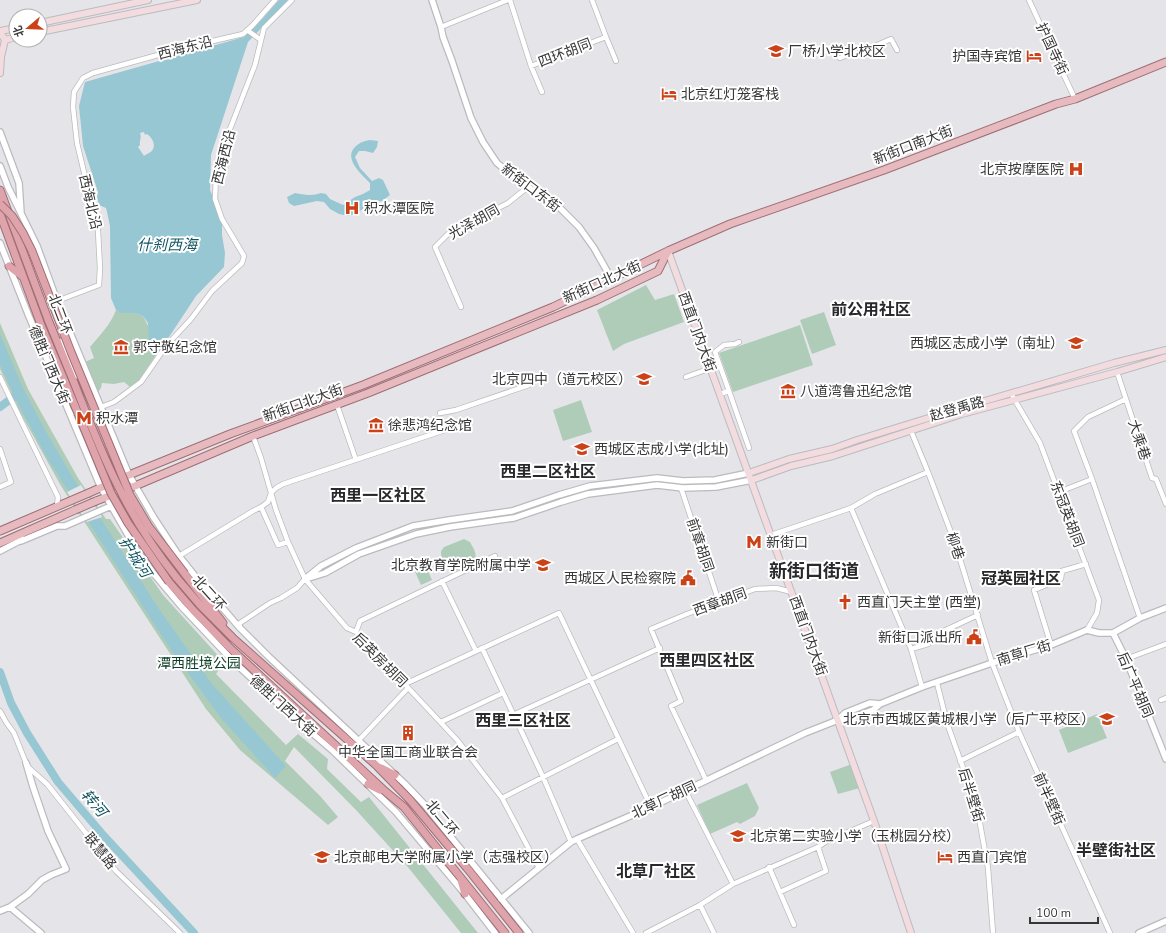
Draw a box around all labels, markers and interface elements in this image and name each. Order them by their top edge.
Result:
north arrow [8,8,48,48]
street label: 护国寺街 [1032,20,1072,78]
text: 北 [10,23,28,39]
street label: 西海东沿 [156,32,214,64]
street label: 四环胡同 [535,34,595,72]
school or university icon: 厂桥小学北校区 [767,42,785,60]
place label: 厂桥小学北校区 [788,42,886,61]
place label: 护国寺宾馆 [952,47,1022,66]
hotel icon: 护国寺宾馆 [1025,47,1043,65]
hotel icon: 北京红灯笼客栈 [660,85,678,103]
place label: 北京红灯笼客栈 [681,85,779,104]
street label: 新街口南大街 [870,121,956,169]
street label: 西海西沿 [208,128,240,186]
street label: 新街口东街 [497,159,565,217]
place label: 北京按摩医院 [980,160,1064,179]
hospital icon: 北京按摩医院 [1067,160,1085,178]
street label: 西海北沿 [74,173,106,231]
hospital icon: 积水潭医院 [343,199,361,217]
place label: 积水潭医院 [364,199,434,218]
street label: 光泽胡同 [445,200,503,244]
water label: 什刹西海 [137,235,199,255]
street label: 新街口北大街 [560,256,644,308]
street label: 西直门内大街 [674,289,720,375]
street label: 北二环 [44,291,76,337]
district label: 前公用社区 [831,299,911,321]
street label: 德胜门西大街 [24,323,74,407]
place label: 西城区志成小学（南址） [910,334,1064,353]
school or university icon: 西城区志成小学（南址） [1067,334,1085,352]
museum icon: 郭守敬纪念馆 [112,338,130,356]
place label: 郭守敬纪念馆 [133,338,217,357]
place label: 北京四中（道元校区） [492,370,632,389]
school or university icon: 北京四中（道元校区） [635,370,653,388]
street label: 新街口北大街 [260,380,346,426]
museum icon: 八道湾鲁迅纪念馆 [779,382,797,400]
place label: 八道湾鲁迅纪念馆 [800,382,912,401]
street label: 赵登禹路 [927,392,987,426]
metro station icon: 积水潭 [75,409,93,427]
place label: 积水潭 [96,409,138,428]
museum icon: 徐悲鸿纪念馆 [367,416,385,434]
place label: 徐悲鸿纪念馆 [388,416,472,435]
street label: 大乘巷 [1123,417,1155,463]
school or university icon: 西城区志成小学(北址) [573,440,591,458]
place label: 西城区志成小学(北址) [594,440,729,459]
district label: 西里二区社区 [500,461,596,483]
street label: 东冠英胡同 [1046,478,1088,550]
district label: 西里一区社区 [330,485,426,507]
street label: 前章胡同 [682,515,718,575]
street label: 柳巷 [941,530,969,562]
water label: 护城河 [114,533,157,584]
metro station icon: 新街口 [745,533,763,551]
place label: 新街口 [766,533,808,552]
place label: 北京教育学院附属中学 [391,556,531,575]
school or university icon: 北京教育学院附属中学 [534,556,552,574]
district label: 新街口街道 [769,559,859,583]
district label: 冠英园社区 [981,568,1061,590]
place label: 西城区人民检察院 [564,569,676,588]
public building icon: 西城区人民检察院 [679,569,697,587]
street label: 北二环 [188,571,230,615]
street label: 西章胡同 [690,583,750,621]
street label: 西直门内大街 [785,593,831,679]
church icon: 西直门天主堂 (西堂) [836,593,854,611]
place label: 西直门天主堂 (西堂) [857,593,981,612]
place label: 新街口派出所 [878,628,962,647]
public building icon: 新街口派出所 [965,628,983,646]
street label: 后英房胡同 [349,629,411,691]
street label: 南草厂街 [994,636,1054,670]
street label: 后广平胡同 [1113,649,1157,721]
district label: 西里四区社区 [659,650,755,672]
park label: 潭西胜境公园 [157,654,241,673]
street label: 德胜门西大街 [245,671,321,741]
district label: 西里三区社区 [475,710,571,732]
place label: 北京市西城区黄城根小学（后广平校区） [843,710,1095,729]
school or university icon: 北京市西城区黄城根小学（后广平校区） [1098,710,1116,728]
building icon: 中华全国工商业联合会 [399,724,417,742]
place label: 中华全国工商业联合会 [338,743,478,762]
street label: 后半壁街 [954,765,988,825]
street label: 前半壁街 [1029,770,1069,828]
street label: 北草厂胡同 [628,777,700,823]
water label: 转河 [77,785,113,823]
street label: 北二环 [421,796,463,840]
school or university icon: 北京第二实验小学（玉桃园分校） [729,827,747,845]
place label: 北京第二实验小学（玉桃园分校） [750,827,960,846]
street label: 联慧路 [79,829,121,873]
district label: 半壁街社区 [1076,840,1156,862]
school or university icon: 北京邮电大学附属小学（志强校区） [313,848,331,866]
place label: 北京邮电大学附属小学（志强校区） [334,848,558,867]
hotel icon: 西直门宾馆 [936,848,954,866]
place label: 西直门宾馆 [957,848,1027,867]
district label: 北草厂社区 [616,861,696,883]
scale bar [1030,899,1098,925]
text: 100 m [1036,905,1071,921]

